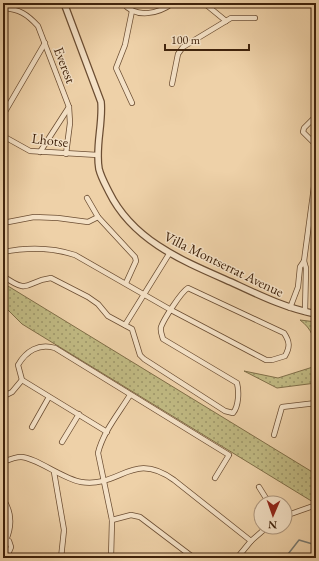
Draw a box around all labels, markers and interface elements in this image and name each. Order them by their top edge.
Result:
scale bar [165,26,249,52]
text: 100 m [171,32,201,48]
street label: Everest [50,44,80,86]
street label: Lhotse [31,129,70,151]
street label: Villa Montserrat Avenue [161,227,287,301]
north arrow [253,495,293,535]
text: N [268,518,277,532]

